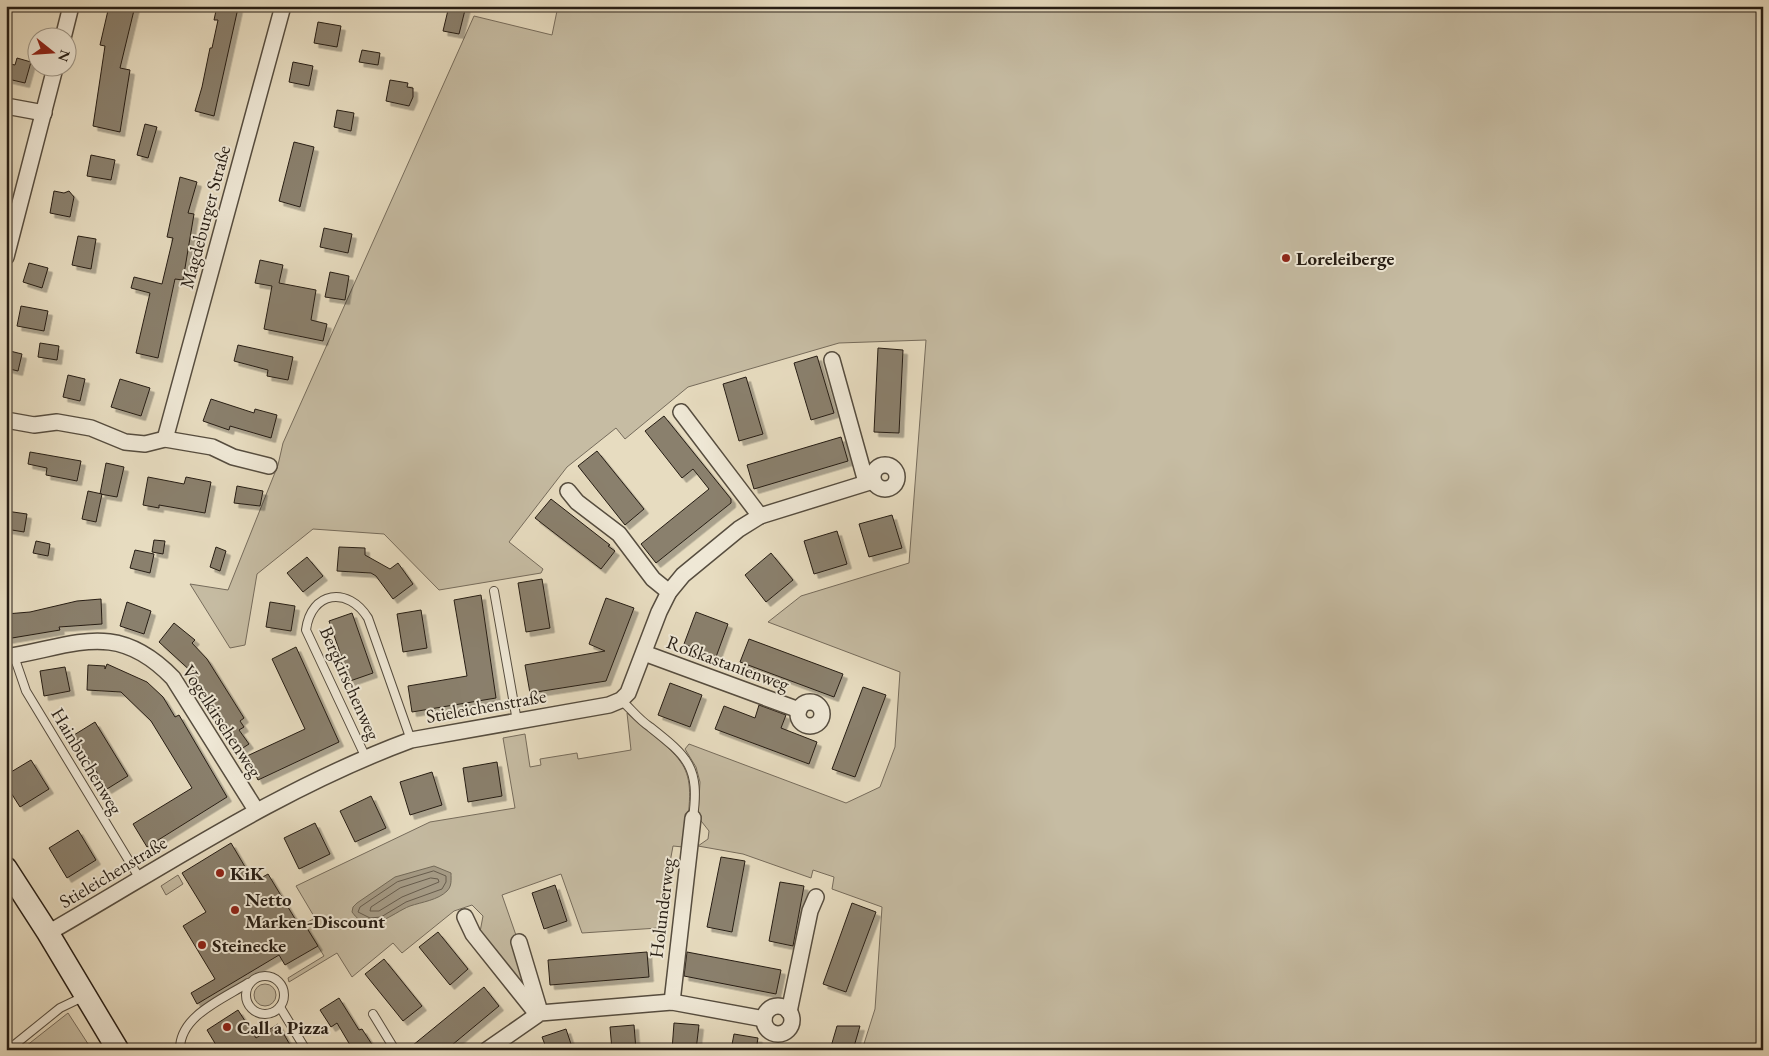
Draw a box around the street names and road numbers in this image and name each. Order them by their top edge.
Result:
street label: Magdeburger Straße [174,143,236,291]
street label: Bergkirschenweg [314,622,387,744]
street label: Roßkastanienweg [663,629,793,697]
street label: Vogelkirschenweg [176,660,268,783]
street label: Stieleichenstraße [424,683,548,729]
street label: Hainbuchenweg [45,703,129,820]
street label: Stieleichenstraße [55,830,171,914]
street label: Holunderweg [643,856,681,959]

